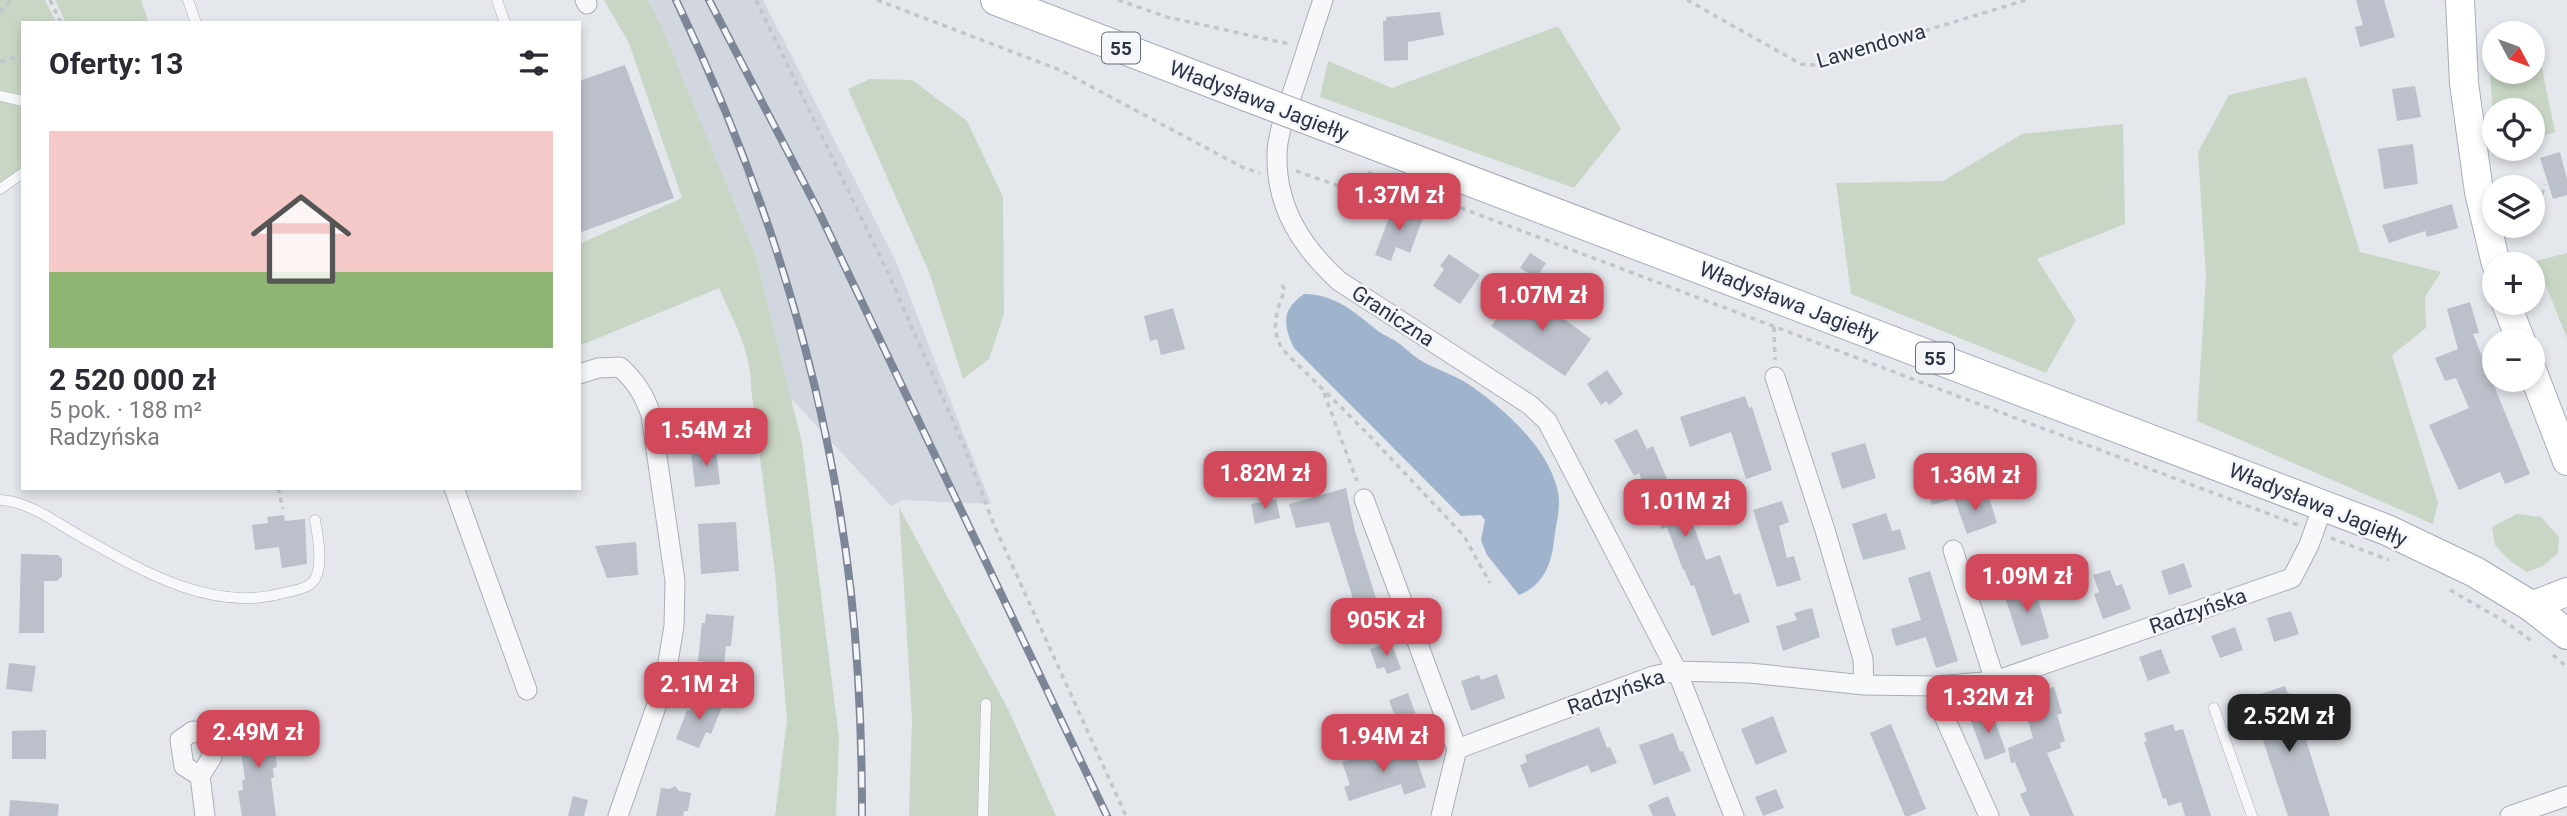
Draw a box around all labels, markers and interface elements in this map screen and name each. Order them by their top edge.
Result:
street label: Lawendowa [1814,19,1928,73]
north arrow [2482,21,2544,84]
map controls [2482,21,2545,392]
road number: 55 [1102,32,1140,64]
icon: filters [515,44,553,82]
text: Oferty: 13 [49,46,184,81]
street label: Władysława Jagiełły [1166,56,1352,146]
button: locate [2482,98,2545,161]
pin: 1.37M zł [1327,174,1471,233]
button: layers [2482,175,2545,238]
icon: home [238,176,364,302]
text: 1.37M zł [1354,182,1444,209]
button: + [2482,252,2545,315]
street label: Władysława Jagiełły [1696,257,1882,347]
pin: 1.07M zł [1470,274,1614,333]
street label: Graniczna [1347,280,1439,352]
text: 1.07M zł [1497,282,1587,309]
button: − [2482,329,2545,392]
road number: 55 [1916,342,1954,374]
text: 2 520 000 zł [49,362,216,397]
text: 5 pok. · 188 m² [49,397,202,424]
pin: 1.54M zł [634,408,778,468]
text: 1.54M zł [661,417,751,444]
text: Radzyńska [49,424,160,451]
pin: 1.82M zł [1193,452,1337,511]
pin: 1.36M zł [1903,454,2047,513]
street label: Władysława Jagiełły [2225,458,2411,552]
text: 1.82M zł [1220,460,1310,487]
text: 1.36M zł [1930,462,2020,489]
pin: 1.01M zł [1613,480,1757,539]
text: 1.01M zł [1640,488,1730,515]
pin: 1.09M zł [1955,554,2099,614]
text: 1.09M zł [1982,563,2072,590]
street label: Radzyńska [2146,583,2250,639]
pin: 905K zł [1321,598,1451,658]
text: 905K zł [1347,607,1425,634]
pin: 2.1M zł [634,662,764,722]
street label: Radzyńska [1564,664,1668,720]
text: 2.1M zł [660,671,738,698]
pin: 1.32M zł [1916,676,2060,735]
text: 1.32M zł [1943,684,2033,711]
pin: 2.52M zł [2217,694,2361,754]
text: 2.52M zł [2244,703,2334,730]
pin: 2.49M zł [186,710,330,770]
pin: 1.94M zł [1311,714,1455,774]
text: 2.49M zł [213,719,303,746]
text: 1.94M zł [1338,723,1428,750]

